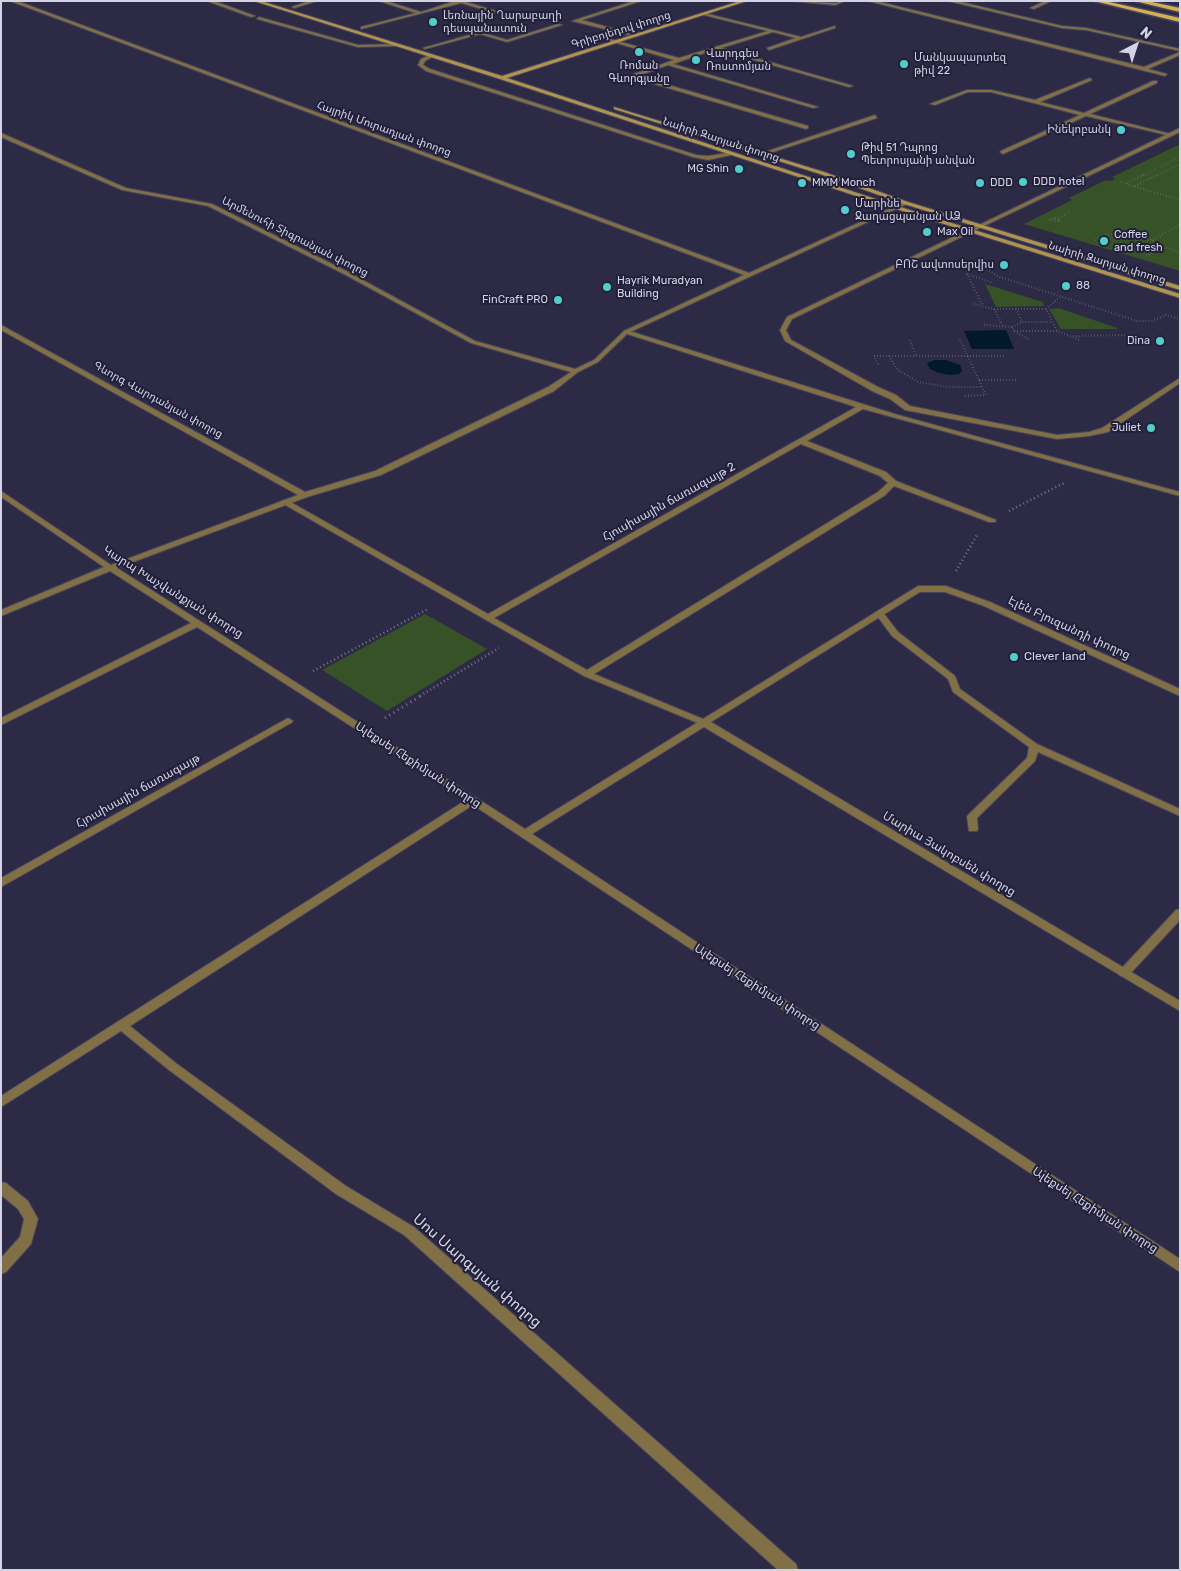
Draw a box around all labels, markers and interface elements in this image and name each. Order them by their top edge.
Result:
place label: Լեռնային Ղարաբաղի դեսպանատուն [443,9,562,35]
street label: Գրիբոյեդով փողոց [570,9,672,51]
marker: Լեռնային Ղարաբաղի դեսպանատուն [427,16,439,28]
north arrow [1111,20,1161,70]
text: N [1137,23,1155,43]
marker: Ռոման Գևորգյանը [633,46,645,58]
place label: Վարդգես Ռոստոմյան [706,47,771,73]
place label: Մանկապարտեզ թիվ 22 [914,51,1006,77]
marker: Վարդգես Ռոստոմյան [690,54,702,66]
marker: Մանկապարտեզ թիվ 22 [898,58,910,70]
place label: Ռոման Գևորգյանը [608,59,670,85]
street label: Հայրիկ Մուրադյան փողոց [315,99,453,159]
street label: Նաիրի Զարյան փողոց [661,115,781,165]
place label: Ինեկոբանկ [1047,123,1111,137]
marker: Ինեկոբանկ [1115,124,1127,136]
place label: Թիվ 51 Դպրոց Պետրոսյանի անվան [861,141,975,167]
marker: Թիվ 51 Դպրոց Պետրոսյանի անվան [845,148,857,160]
place label: MG Shin [687,162,729,176]
marker: MG Shin [733,163,745,175]
place label: DDD hotel [1033,175,1085,189]
place label: MMM Monch [812,176,875,190]
place label: DDD [990,176,1013,190]
marker: DDD hotel [1017,176,1029,188]
marker: MMM Monch [796,177,808,189]
marker: DDD [974,177,986,189]
street label: Արմենուհի Տիգրանյան փողոց [219,194,371,280]
place label: Մարինե Ջաղացպանյան ԱՁ [855,197,961,223]
marker: Մարինե Ջաղացպանյան ԱՁ [839,204,851,216]
place label: Max Oil [937,225,973,239]
marker: Max Oil [921,226,933,238]
place label: Coffee and fresh [1114,228,1163,254]
marker: Coffee and fresh [1098,235,1110,247]
street label: Նաիրի Զարյան փողոց [1047,239,1167,287]
place label: ԲՈՇ ավտոսերվիս [895,258,994,272]
marker: ԲՈՇ ավտոսերվիս [998,259,1010,271]
place label: Hayrik Muradyan Building [617,274,703,300]
place label: 88 [1076,279,1090,293]
marker: 88 [1060,280,1072,292]
marker: Hayrik Muradyan Building [601,281,613,293]
place label: FinCraft PRO [482,293,548,307]
marker: FinCraft PRO [552,294,564,306]
place label: Dina [1127,334,1150,348]
marker: Dina [1154,335,1166,347]
street label: Գևորգ Վարդանյան փողոց [91,359,225,441]
place label: Juliet [1112,421,1141,435]
marker: Juliet [1145,422,1157,434]
street label: Հյուսիսային ճառագայթ 2 [600,459,738,545]
street label: Կարպ Խաչվանքյան փողոց [100,543,246,641]
street label: Էլեն Բյուզանդի փողոց [1006,593,1132,663]
place label: Clever land [1024,650,1086,664]
marker: Clever land [1008,651,1020,663]
street label: Ալեքսեյ Հեքիմյան փողոց [352,719,484,811]
street label: Հյուսիսային ճառագայթ [73,751,203,831]
street label: Մարիա Յակոբսեն փողոց [880,808,1018,900]
street label: Ալեքսեյ Հեքիմյան փողոց [691,941,823,1033]
street label: Ալեքսեյ Հեքիմյան փողոց [1029,1164,1161,1256]
street label: Սոս Սարգսյան փողոց [409,1210,545,1332]

